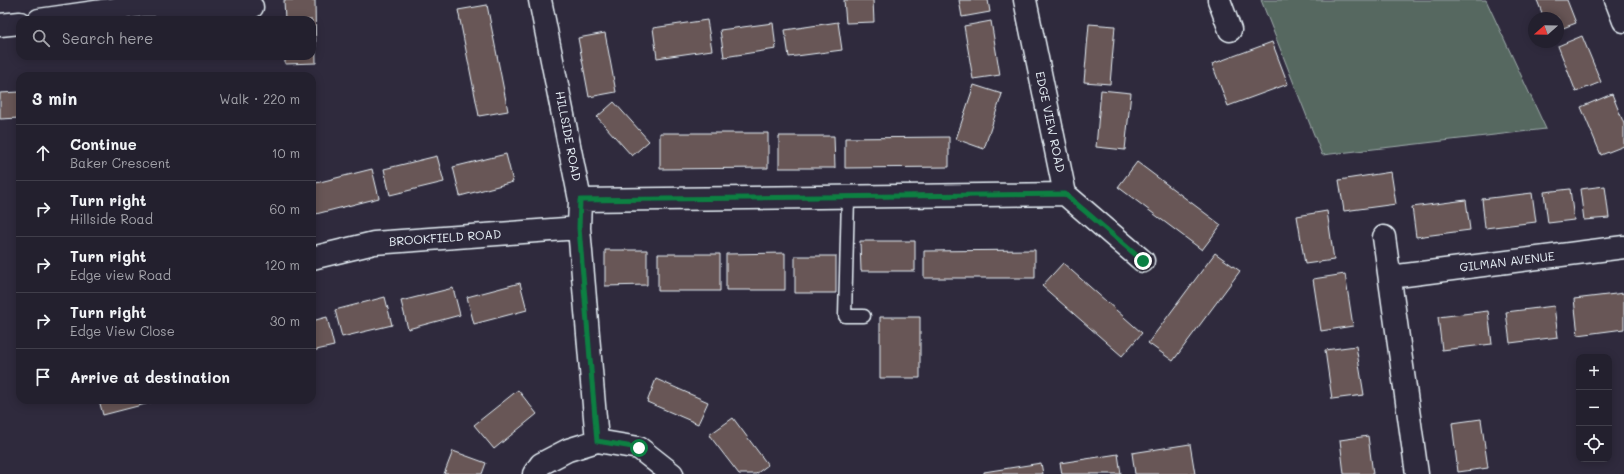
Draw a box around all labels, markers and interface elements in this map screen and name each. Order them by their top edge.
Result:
north arrow [1528,12,1564,48]
search box [16,16,316,60]
icon: search [30,27,52,49]
text: Search here [62,28,153,48]
street label: EDGE VIEW ROAD [1032,70,1069,174]
text: 3 min [32,87,77,109]
text: Walk · 220 m [219,90,300,107]
street label: HILLSIDE ROAD [552,90,586,182]
text: Continue [70,134,137,154]
icon: ahead [32,142,54,164]
text: 10 m [272,144,300,161]
text: Baker Crescent [70,154,171,171]
text: Turn right [70,190,147,210]
icon: right [32,198,54,220]
text: 60 m [270,200,300,217]
text: Hillside Road [70,210,153,227]
street label: BROOKFIELD ROAD [388,225,502,249]
text: Turn right [70,246,147,266]
street label: GILMAN AVENUE [1458,247,1556,275]
route end [1134,252,1152,270]
icon: right [32,254,54,276]
text: 120 m [264,256,300,273]
text: Edge view Road [70,266,171,283]
text: Turn right [70,302,147,322]
icon: right [32,310,54,332]
text: 30 m [270,312,300,329]
text: Edge View Close [70,322,175,339]
map controls [1576,354,1612,462]
button: + [1576,354,1612,390]
icon: arrive [32,366,54,388]
text: Arrive at destination [70,367,230,387]
button: − [1576,390,1612,426]
button: locate [1576,426,1612,462]
route start [630,439,648,457]

